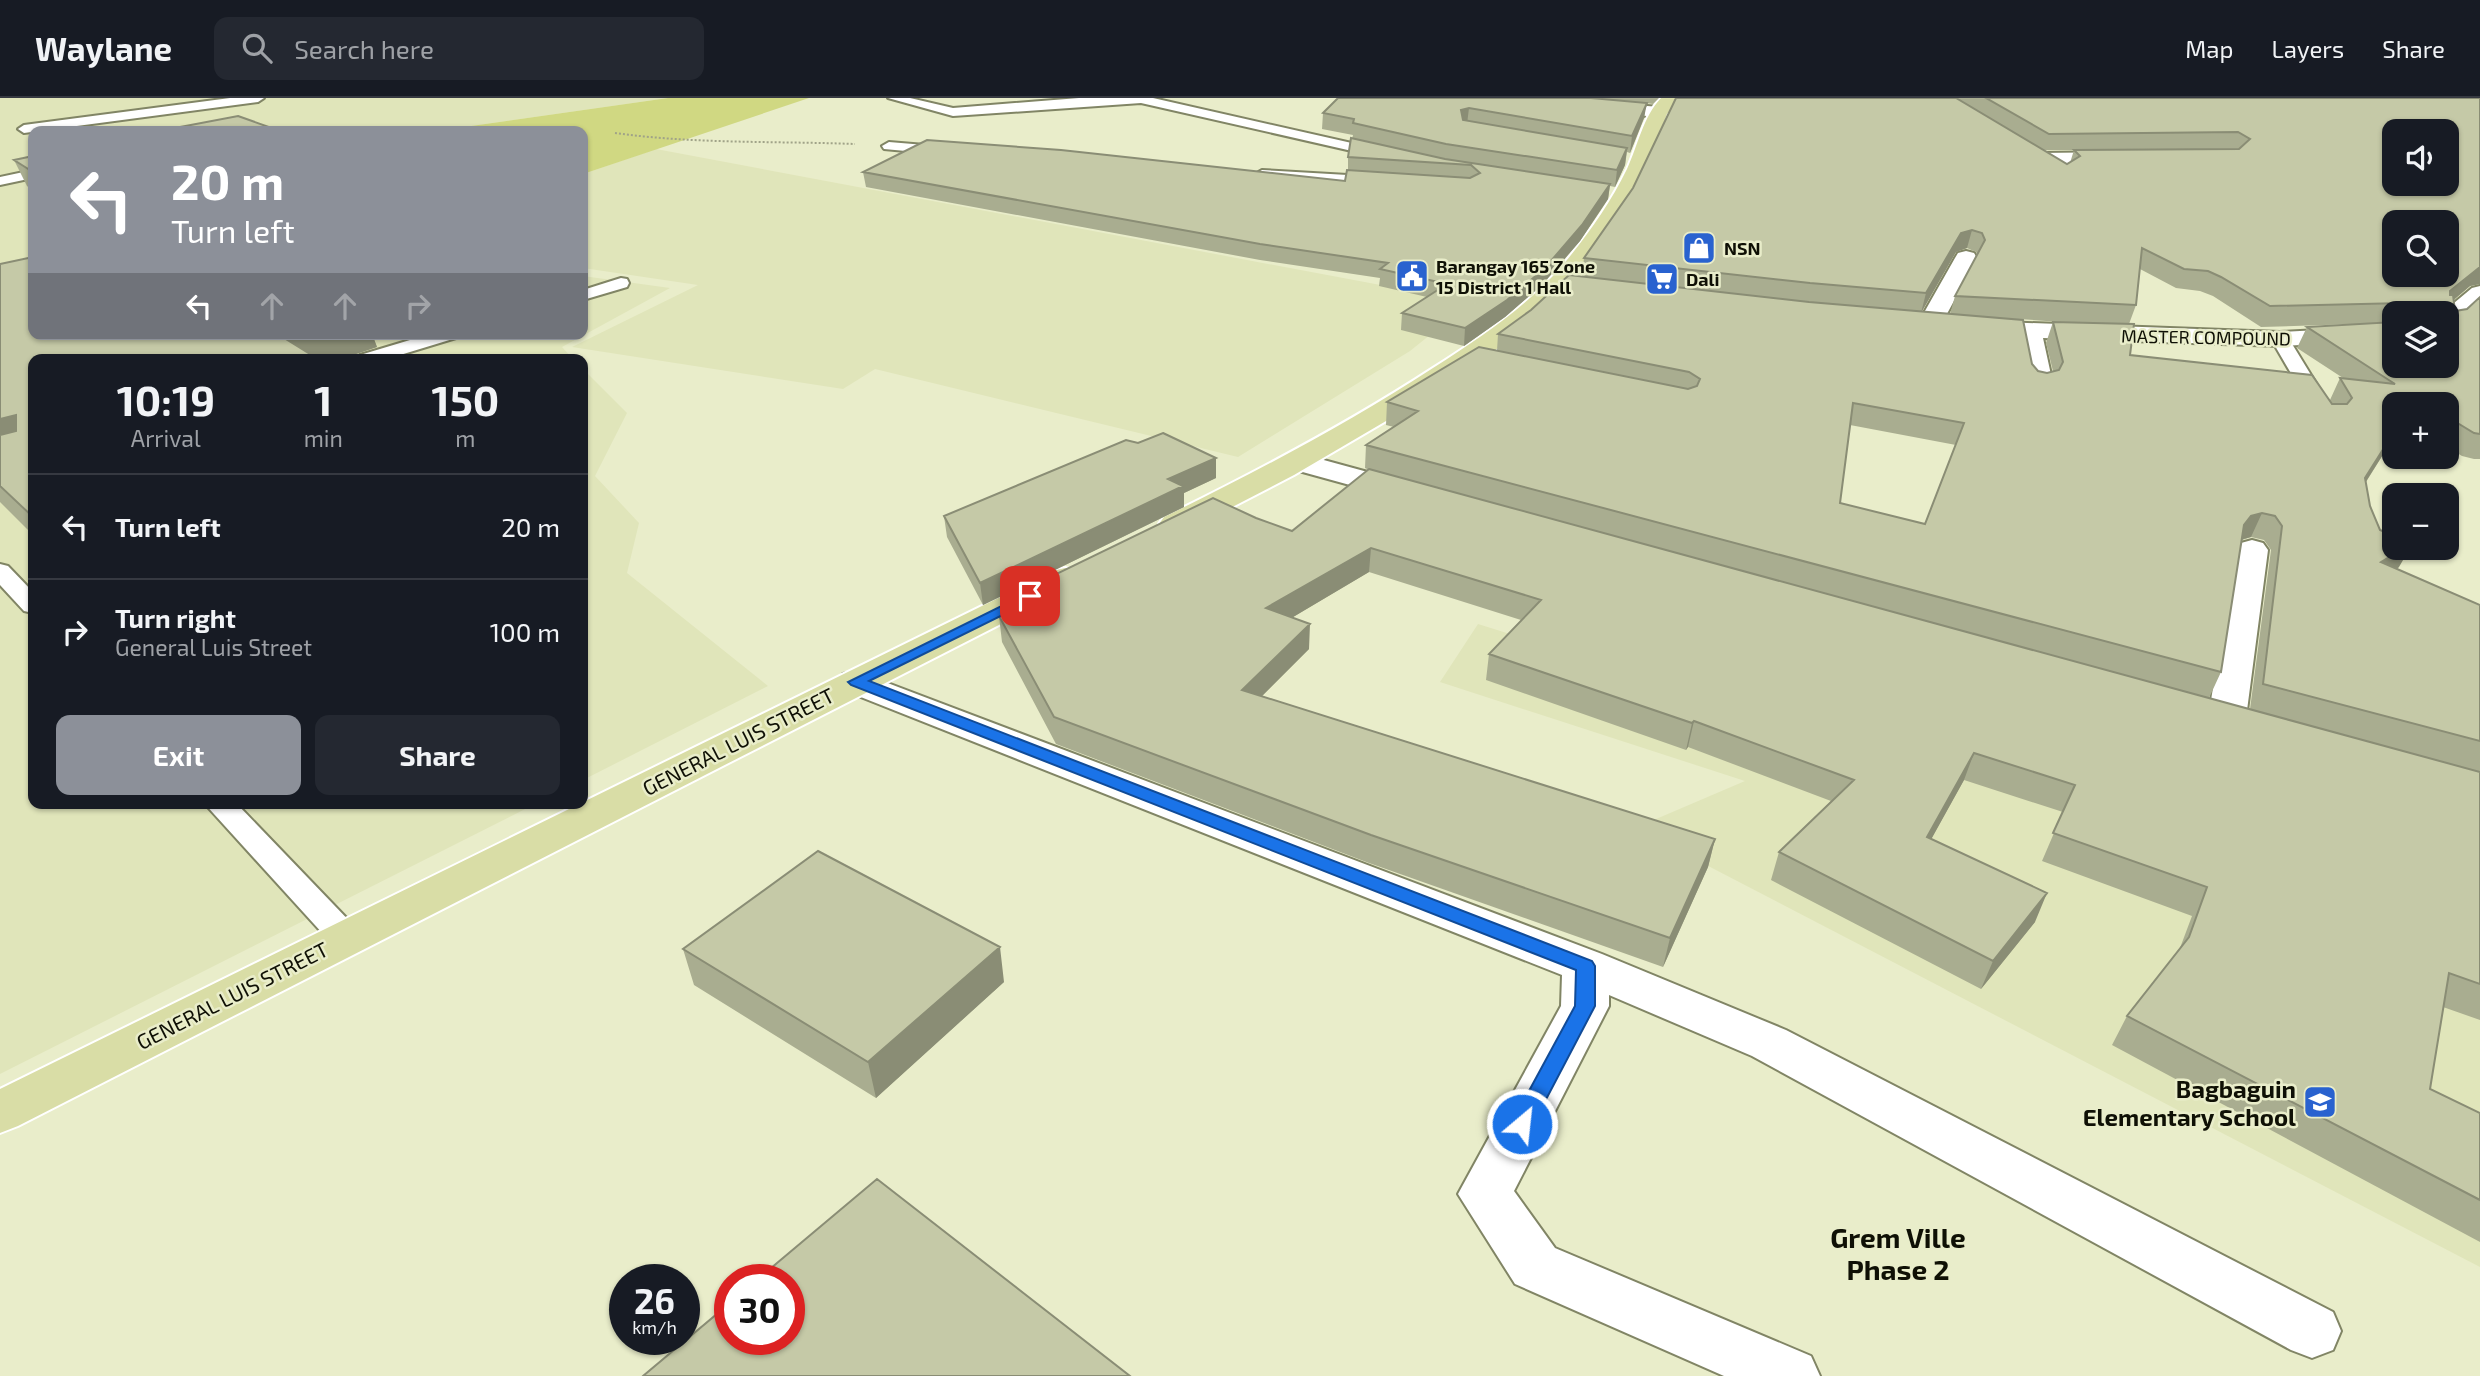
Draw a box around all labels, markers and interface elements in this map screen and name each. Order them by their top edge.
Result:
search box [214,17,704,80]
text: Waylane [35,28,172,68]
icon: search [238,29,276,67]
text: Search here [294,33,434,64]
text: Map [2185,34,2233,63]
text: Layers [2271,34,2344,63]
text: Share [2382,34,2445,63]
map controls [2382,119,2459,560]
button: sound [2382,119,2459,196]
text: 20 m [171,151,284,210]
icon: left [56,154,147,245]
button: search [2382,210,2459,287]
text: Turn left [171,211,295,249]
shop icon: NSN [1680,229,1718,267]
place label: NSN [1724,237,1761,259]
place label: Barangay 165 Zone 15 District 1 Hall [1436,255,1595,298]
public building icon: Barangay 165 Zone 15 District 1 Hall [1393,257,1431,295]
supermarket icon: Dali [1643,260,1681,298]
place label: Dali [1686,268,1719,290]
icon: left [180,287,218,325]
icon: ahead [253,287,291,325]
icon: ahead [326,287,364,325]
icon: right [399,287,437,325]
button: layers [2382,301,2459,378]
street label: MASTER COMPOUND [2121,325,2291,349]
text: 10:19 [117,374,215,424]
text: 1 [314,374,332,424]
text: 150 [432,374,499,424]
button: + [2382,392,2459,469]
text: Arrival [131,424,201,452]
text: min [304,424,343,452]
text: m [455,424,476,452]
button: − [2382,483,2459,560]
icon: left [56,508,94,546]
text: Turn left [115,511,221,542]
text: 20 m [501,511,560,542]
pin [1000,566,1060,626]
icon: arrive [1011,577,1049,615]
text: Turn right [115,602,236,633]
icon: right [56,613,94,651]
text: 100 m [490,616,560,647]
text: General Luis Street [115,633,312,661]
street label: GENERAL LUIS STREET [638,682,838,800]
button: Exit [56,715,301,795]
button: Share [315,715,560,795]
street label: GENERAL LUIS STREET [132,936,332,1054]
place label: Bagbaguin Elementary School [2083,1074,2296,1131]
school or university icon: Bagbaguin Elementary School [2301,1083,2339,1121]
position arrow [1485,1087,1559,1161]
district label: Grem Ville Phase 2 [1830,1220,1966,1286]
speed limit sign: 30 [714,1264,805,1355]
text: 26 [634,1279,675,1321]
text: km/h [632,1316,677,1338]

